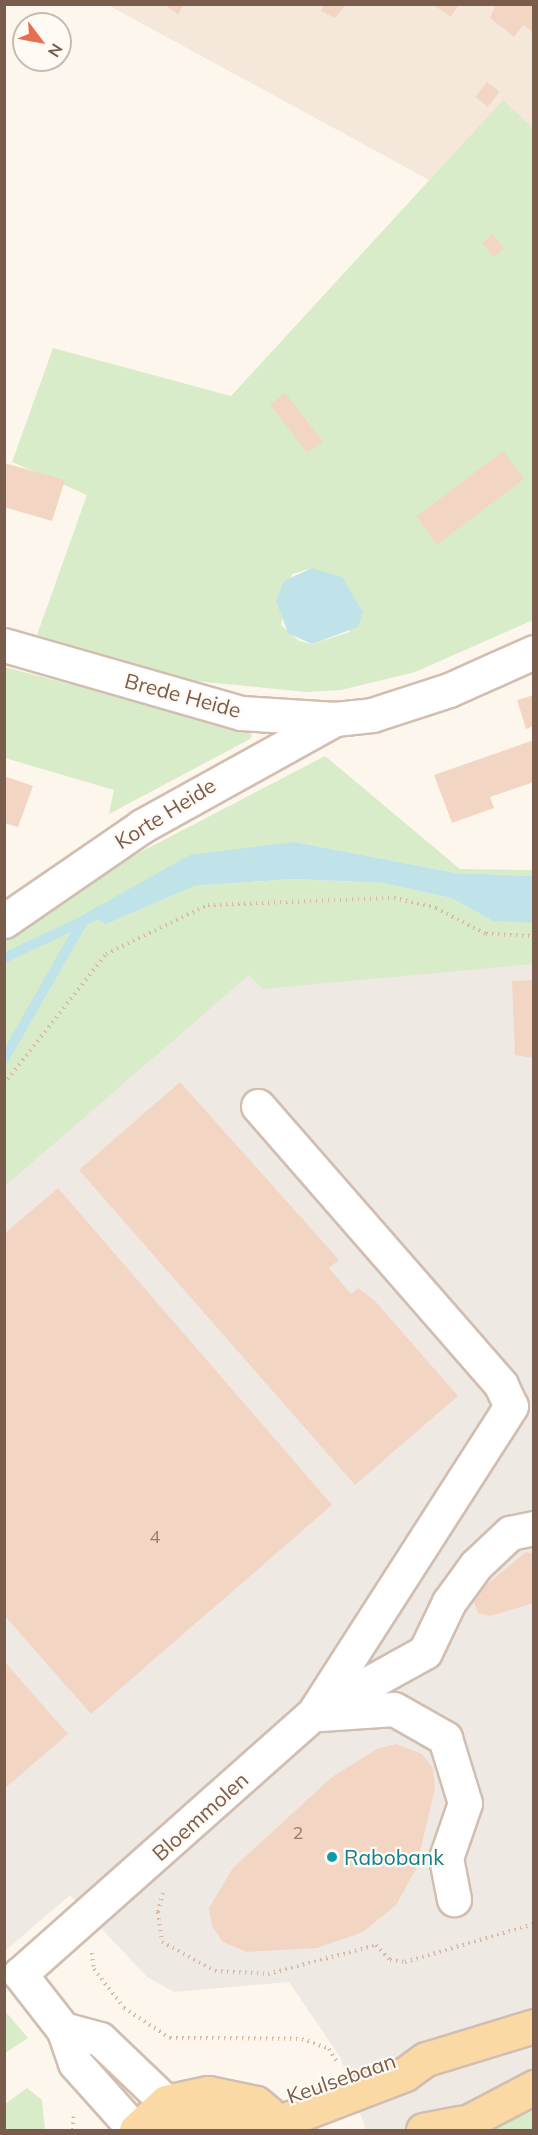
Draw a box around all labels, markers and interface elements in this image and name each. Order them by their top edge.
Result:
north arrow [12,12,72,72]
text: N [44,40,67,61]
street label: Brede Heide [122,667,244,723]
street label: Korte Heide [110,772,220,854]
house number: 4 [150,1526,160,1548]
street label: Bloemmolen [147,1766,253,1866]
house number: 2 [293,1822,303,1844]
place label: Rabobank [344,1844,444,1870]
marker: Rabobank [325,1850,339,1864]
street label: Keulsebaan [283,2048,399,2108]

